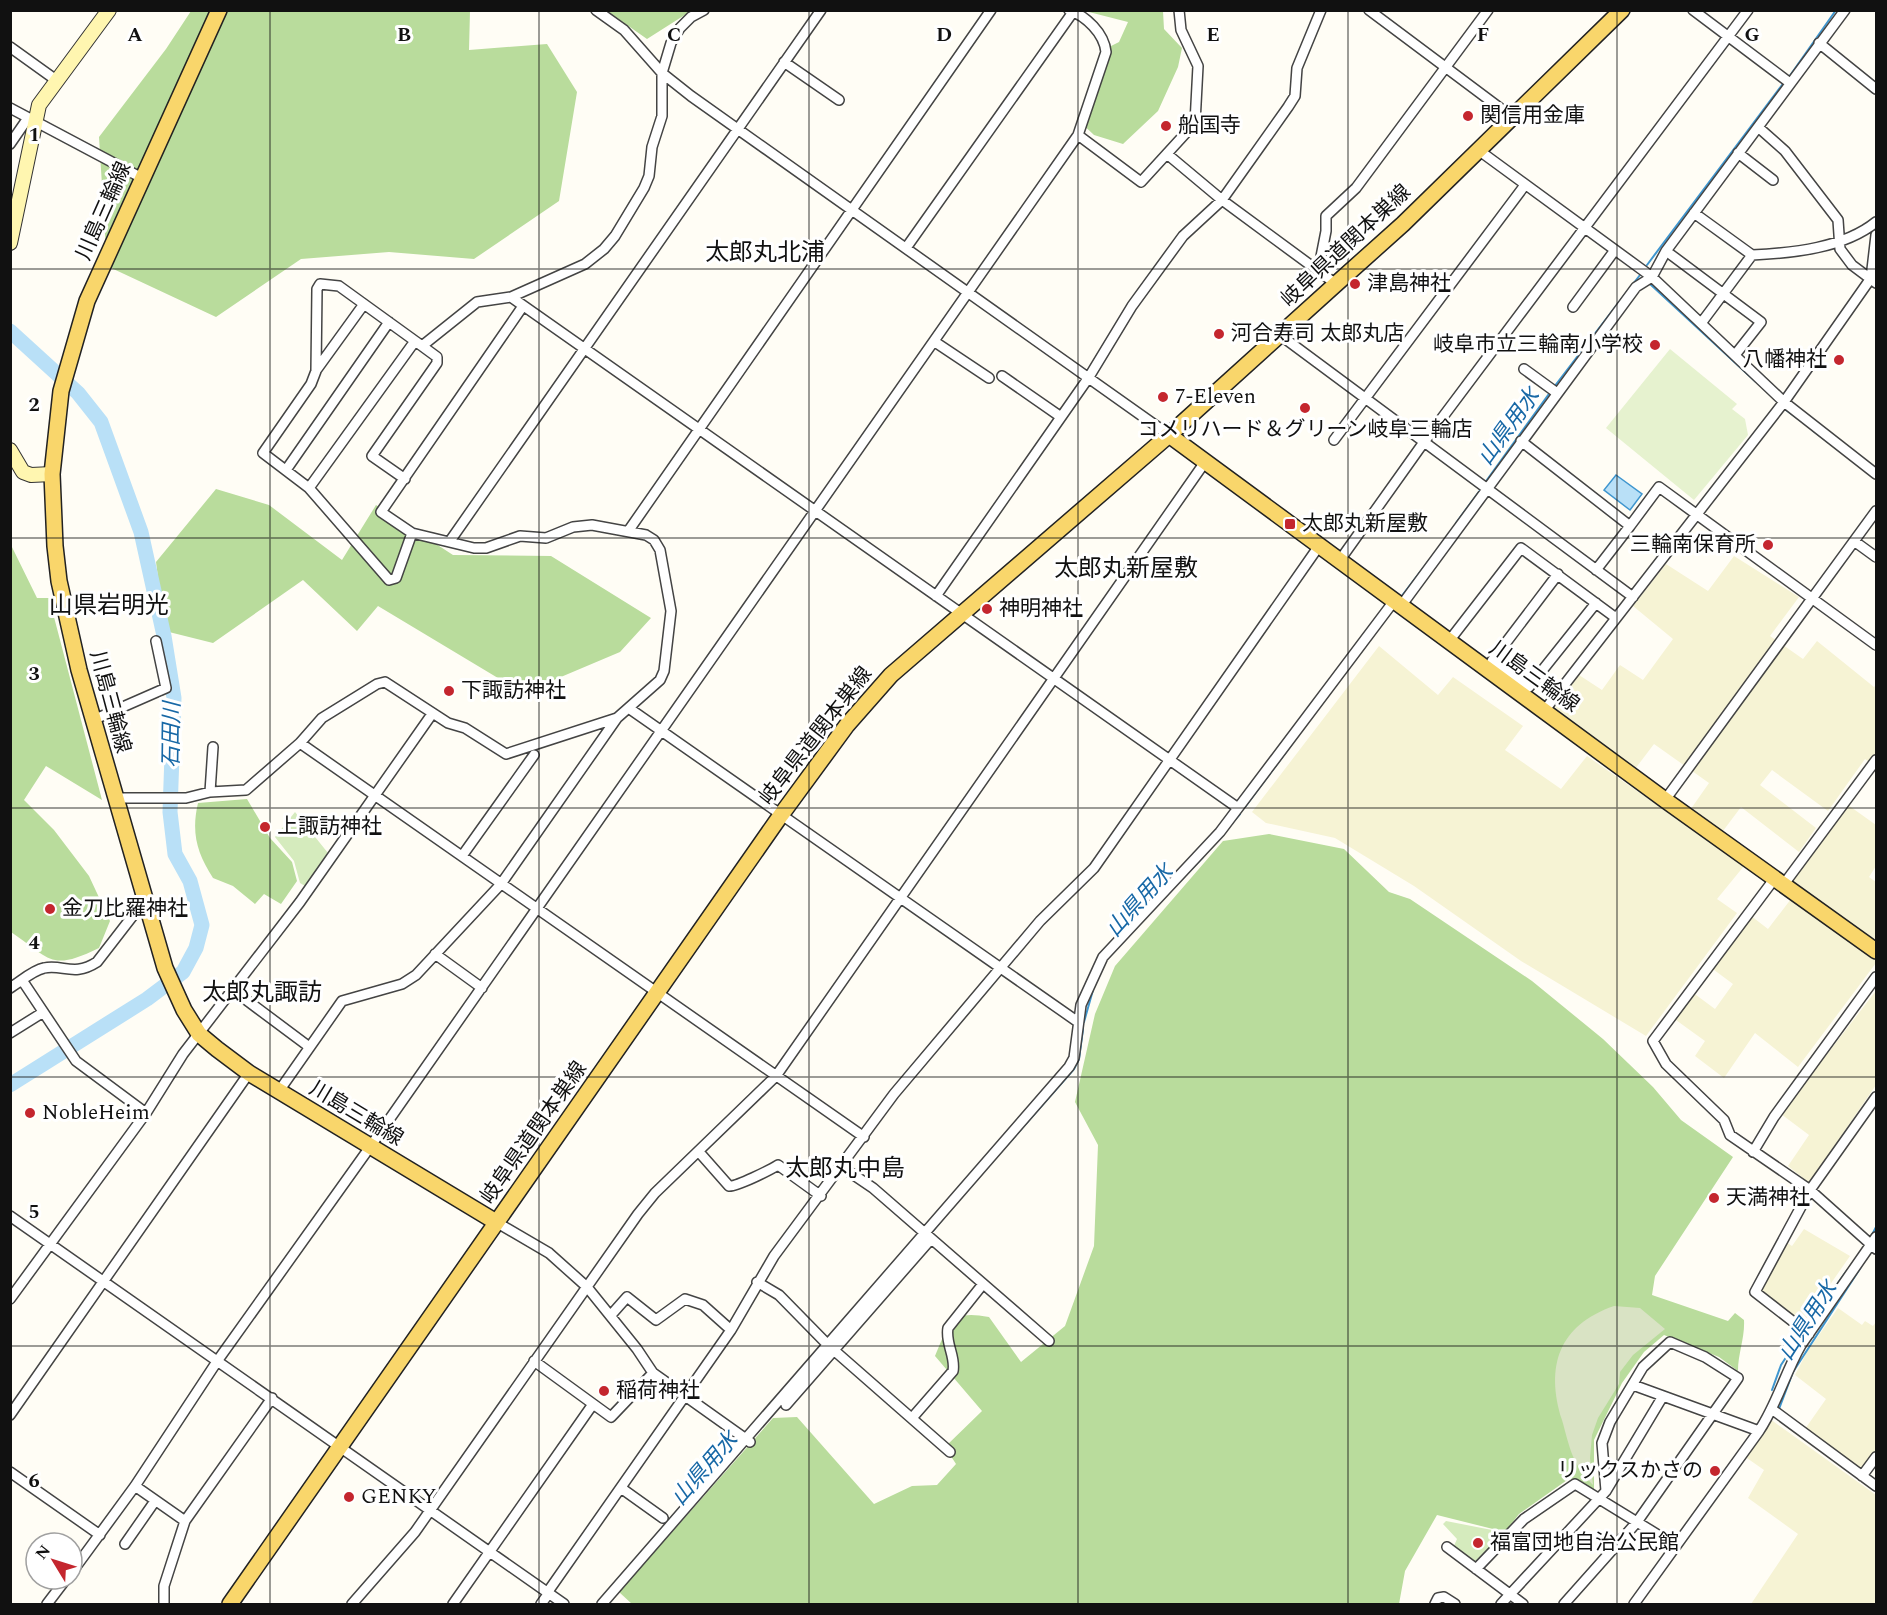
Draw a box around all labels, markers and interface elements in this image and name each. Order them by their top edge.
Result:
text: A [127,20,143,50]
text: B [397,20,411,50]
text: C [667,20,681,50]
text: D [936,20,952,50]
text: E [1206,20,1220,50]
text: F [1477,20,1489,50]
text: G [1744,20,1760,50]
place label: 関信用金庫 [1480,100,1585,132]
marker: 関信用金庫 [1461,109,1475,123]
place label: 船国寺 [1178,110,1241,142]
marker: 船国寺 [1159,119,1173,133]
text: 1 [28,120,40,150]
street label: 川島三輪線 [68,157,140,265]
street label: 岐阜県道関本巣線 [1274,177,1418,315]
district label: 太郎丸北浦 [705,235,825,271]
place label: 津島神社 [1367,268,1451,300]
marker: 津島神社 [1348,277,1362,291]
place label: 河合寿司 太郎丸店 [1231,318,1404,350]
marker: 河合寿司 太郎丸店 [1212,327,1226,341]
place label: 岐阜市立三輪南小学校 [1433,329,1643,361]
marker: 岐阜市立三輪南小学校 [1648,338,1662,352]
place label: 八幡神社 [1743,344,1827,376]
marker: 八幡神社 [1832,353,1846,367]
water label: 山県用水 [1470,380,1549,472]
place label: 7-Eleven [1175,381,1256,413]
text: 2 [28,390,40,420]
marker: 7-Eleven [1156,390,1170,404]
marker: コメリハード＆グリーン岐阜三輪店 [1298,401,1312,415]
place label: コメリハード＆グリーン岐阜三輪店 [1138,414,1472,446]
place label: 太郎丸新屋敷 [1302,508,1428,540]
marker: 太郎丸新屋敷 [1283,517,1297,531]
place label: 三輪南保育所 [1630,529,1756,561]
marker: 三輪南保育所 [1761,538,1775,552]
district label: 太郎丸新屋敷 [1054,551,1198,587]
district label: 山県岩明光 [49,588,169,624]
place label: 神明神社 [999,593,1083,625]
marker: 神明神社 [980,602,994,616]
street label: 川島三輪線 [1482,633,1586,721]
street label: 川島三輪線 [81,647,139,757]
text: 3 [28,659,40,689]
street label: 岐阜県道関本巣線 [752,660,880,812]
place label: 下諏訪神社 [461,675,566,707]
marker: 下諏訪神社 [442,684,456,698]
water label: 石田川 [155,700,189,768]
place label: 上諏訪神社 [277,811,382,843]
marker: 上諏訪神社 [258,820,272,834]
water label: 山県用水 [1098,856,1183,945]
place label: 金刀比羅神社 [62,893,188,925]
marker: 金刀比羅神社 [43,902,57,916]
text: 4 [28,928,40,958]
district label: 太郎丸諏訪 [202,975,322,1011]
street label: 岐阜県道関本巣線 [473,1055,595,1211]
street label: 川島三輪線 [303,1073,409,1155]
place label: NobleHeim [42,1097,150,1129]
marker: NobleHeim [23,1106,37,1120]
district label: 太郎丸中島 [785,1151,905,1187]
place label: 天満神社 [1726,1182,1810,1214]
marker: 天満神社 [1707,1191,1721,1205]
text: 5 [28,1197,40,1227]
water label: 山県用水 [1770,1273,1847,1367]
place label: 稲荷神社 [616,1375,700,1407]
marker: 稲荷神社 [597,1384,611,1398]
water label: 山県用水 [664,1423,748,1513]
place label: リックスかさの [1557,1455,1703,1487]
marker: リックスかさの [1708,1464,1722,1478]
text: 6 [28,1466,40,1496]
place label: GENKY [361,1481,437,1513]
marker: GENKY [342,1490,356,1504]
place label: 福富団地自治公民館 [1490,1527,1679,1559]
north arrow [24,1531,84,1591]
marker: 福富団地自治公民館 [1471,1536,1485,1550]
text: N [29,1540,56,1565]

